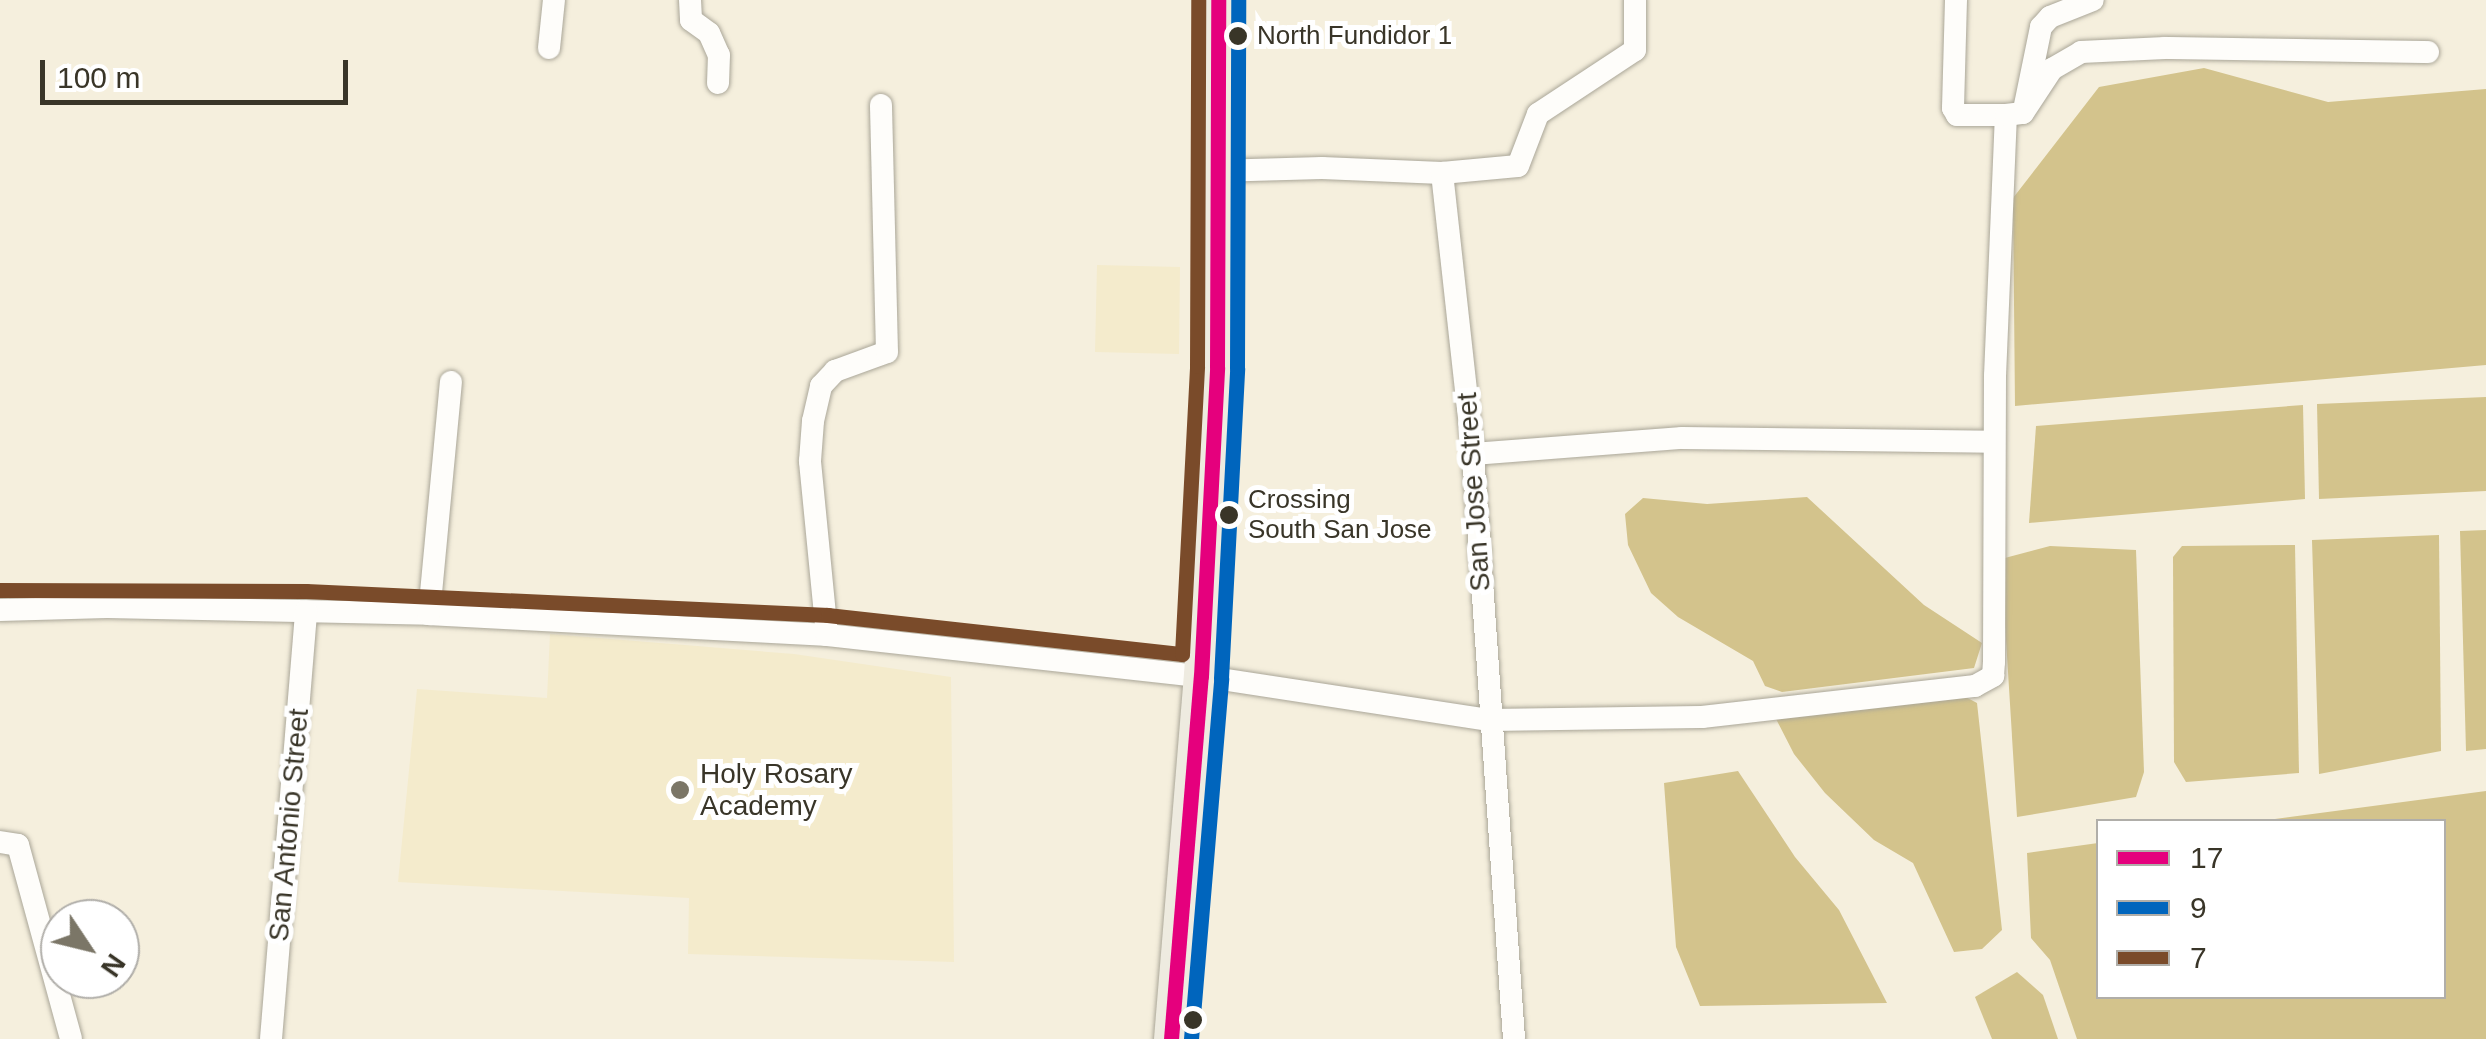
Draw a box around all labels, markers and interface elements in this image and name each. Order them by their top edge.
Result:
place label: North Fundidor 1 [1257,20,1452,52]
marker: North Fundidor 1 [1228,26,1248,46]
scale bar [45,40,352,102]
text: 100 m [57,61,140,94]
street label: San Jose Street [1450,391,1498,593]
place label: Crossing South San Jose [1248,484,1432,546]
marker: Crossing South San Jose [1219,505,1239,525]
street label: San Antonio Street [262,706,316,944]
place label: Holy Rosary Academy [700,757,852,823]
marker: Holy Rosary Academy [669,779,691,801]
legend [2096,819,2446,999]
text: 17 [2190,841,2223,874]
text: 9 [2190,891,2207,924]
north arrow [40,899,140,999]
text: 7 [2190,941,2207,974]
text: N [95,948,132,983]
unlabelled marker [1183,1010,1203,1030]

